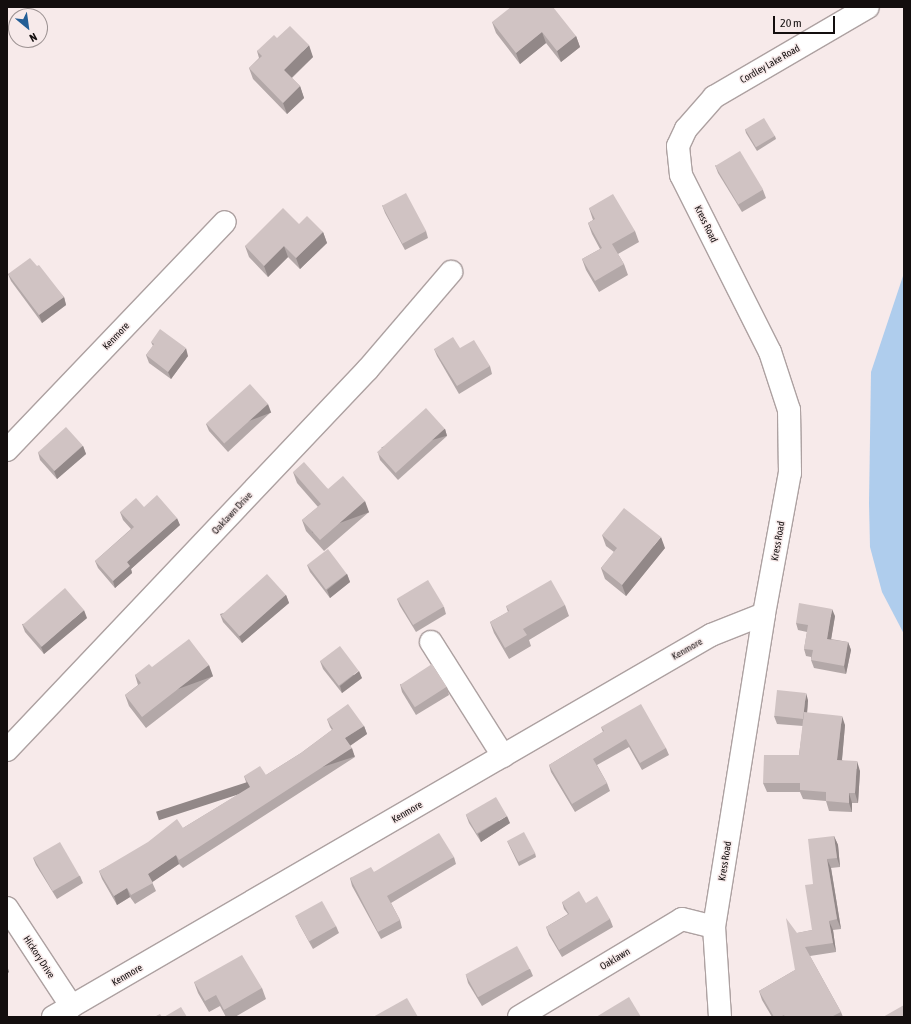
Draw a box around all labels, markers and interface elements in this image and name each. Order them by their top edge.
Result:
north arrow [8,8,48,48]
scale bar [775,8,837,34]
text: 20 m [780,16,802,30]
text: N [28,31,39,44]
street label: Cordley Lake Road [738,42,802,86]
street label: Kress Road [692,203,720,245]
street label: Kenmore [100,320,132,352]
street label: Oaklawn Drive [209,489,255,537]
street label: Kress Road [769,520,787,562]
street label: Kenmore [670,635,704,663]
street label: Kenmore [390,798,424,826]
street label: Kress Road [716,840,734,882]
street label: Hickory Drive [21,933,57,981]
street label: Oaklawn [598,945,632,973]
street label: Kenmore [110,961,144,989]

